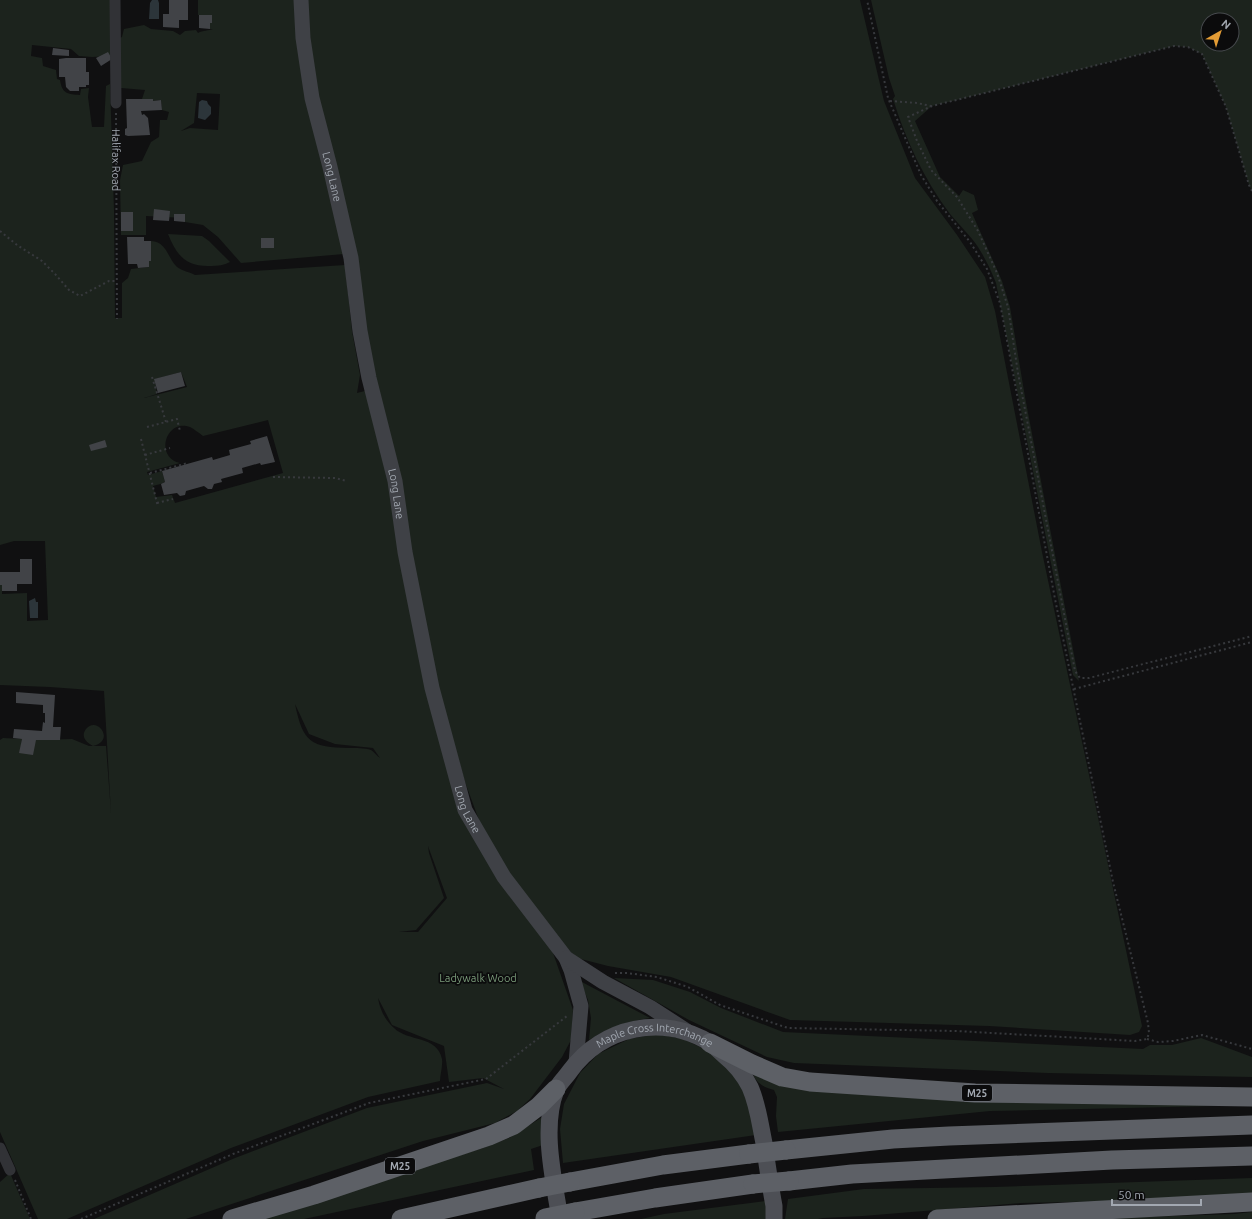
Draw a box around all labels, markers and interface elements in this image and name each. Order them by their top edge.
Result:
north arrow [1200,12,1240,52]
text: N [1219,17,1233,31]
street label: Halifax Road [110,129,122,191]
street label: Long Lane [320,151,344,203]
street label: Long Lane [386,467,406,520]
street label: Long Lane [453,784,483,835]
park label: Ladywalk Wood [439,972,517,984]
text: Maple Cross Interchange [594,1021,715,1050]
street label: Maple Cross Interchange [593,1041,715,1055]
road number: M25 [962,1085,992,1101]
road number: M25 [385,1158,415,1174]
scale bar [1112,1181,1201,1207]
text: 50 m [1118,1188,1145,1201]

